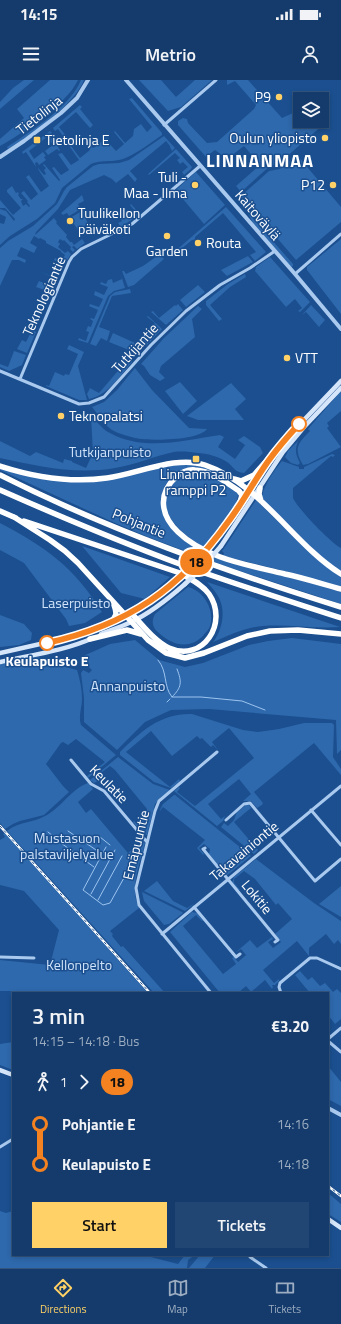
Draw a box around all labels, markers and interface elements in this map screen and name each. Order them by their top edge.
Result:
text: 14:15 [20,3,57,26]
text: Metrio [145,41,196,68]
icon: menu [20,43,42,65]
icon: person [299,43,321,65]
place label: P9 [255,86,271,107]
street label: Tietolinja [11,90,66,139]
marker: P9 [274,92,284,102]
map controls [293,92,329,128]
button: layers [293,92,329,128]
place label: Oulun yliopisto [229,127,317,148]
place label: Tietolinja E [45,129,110,150]
marker: Oulun yliopisto [320,133,330,143]
marker: Tietolinja E [32,135,42,145]
district label: LINNANMAA [206,147,314,174]
place label: Tuli - Maa - Ilma [124,166,187,203]
place label: P12 [301,174,325,195]
marker: Tuli - Maa - Ilma [190,180,200,190]
marker: P12 [328,180,338,190]
street label: Kaitoväylä [231,185,286,245]
place label: Tuulikellon päiväkoti [78,202,140,239]
marker: Tuulikellon päiväkoti [65,216,75,226]
marker: Garden [162,231,172,241]
place label: Routa [206,232,241,253]
marker: Routa [193,238,203,248]
place label: Garden [146,240,188,261]
street label: Teknologiantie [17,253,70,339]
street label: Tutkijantie [106,318,163,377]
place label: VTT [295,347,319,368]
marker: VTT [282,353,292,363]
place label: Teknopalatsi [69,405,143,426]
marker: Teknopalatsi [56,411,66,421]
unlabelled marker [291,416,307,432]
park label: Tutkijanpuisto [69,441,151,462]
marker: Linnanmaan ramppi P2 [191,454,201,464]
place label: Linnanmaan ramppi P2 [160,463,232,500]
street label: Pohjantie [109,502,169,543]
line badge: 18 [178,549,214,575]
text: 18 [188,551,204,572]
park label: Laserpuisto [42,592,110,613]
marker: Keulapuisto E [39,635,55,651]
place label: Keulapuisto E [6,650,89,671]
park label: Annanpuisto [91,675,165,696]
street label: Keulatie [85,759,134,808]
street label: Emäpuuntie [117,808,154,882]
street label: Takavainiontie [205,816,283,886]
park label: Mustasuon palstaviljelyalue [20,827,114,864]
street label: Lokitie [237,875,278,918]
park label: Kellonpelto [46,954,112,975]
text: 3 min [32,999,85,1033]
text: €3.20 [272,1015,309,1038]
text: 14:15 – 14:18 · Bus [32,1031,139,1051]
icon: walk [32,1071,54,1093]
icon: forward [73,1071,95,1093]
text: 18 [109,1071,125,1092]
text: 1 [60,1072,67,1092]
text: Pohjantie E [62,1113,136,1136]
text: 14:16 [277,1114,309,1134]
text: Keulapuisto E [62,1153,151,1176]
text: 14:18 [277,1154,309,1174]
button: Start [32,1202,167,1248]
button: Tickets [175,1202,309,1248]
tab: Directions [40,1277,87,1317]
tab: Map [167,1277,189,1317]
tab: Tickets [268,1277,301,1317]

